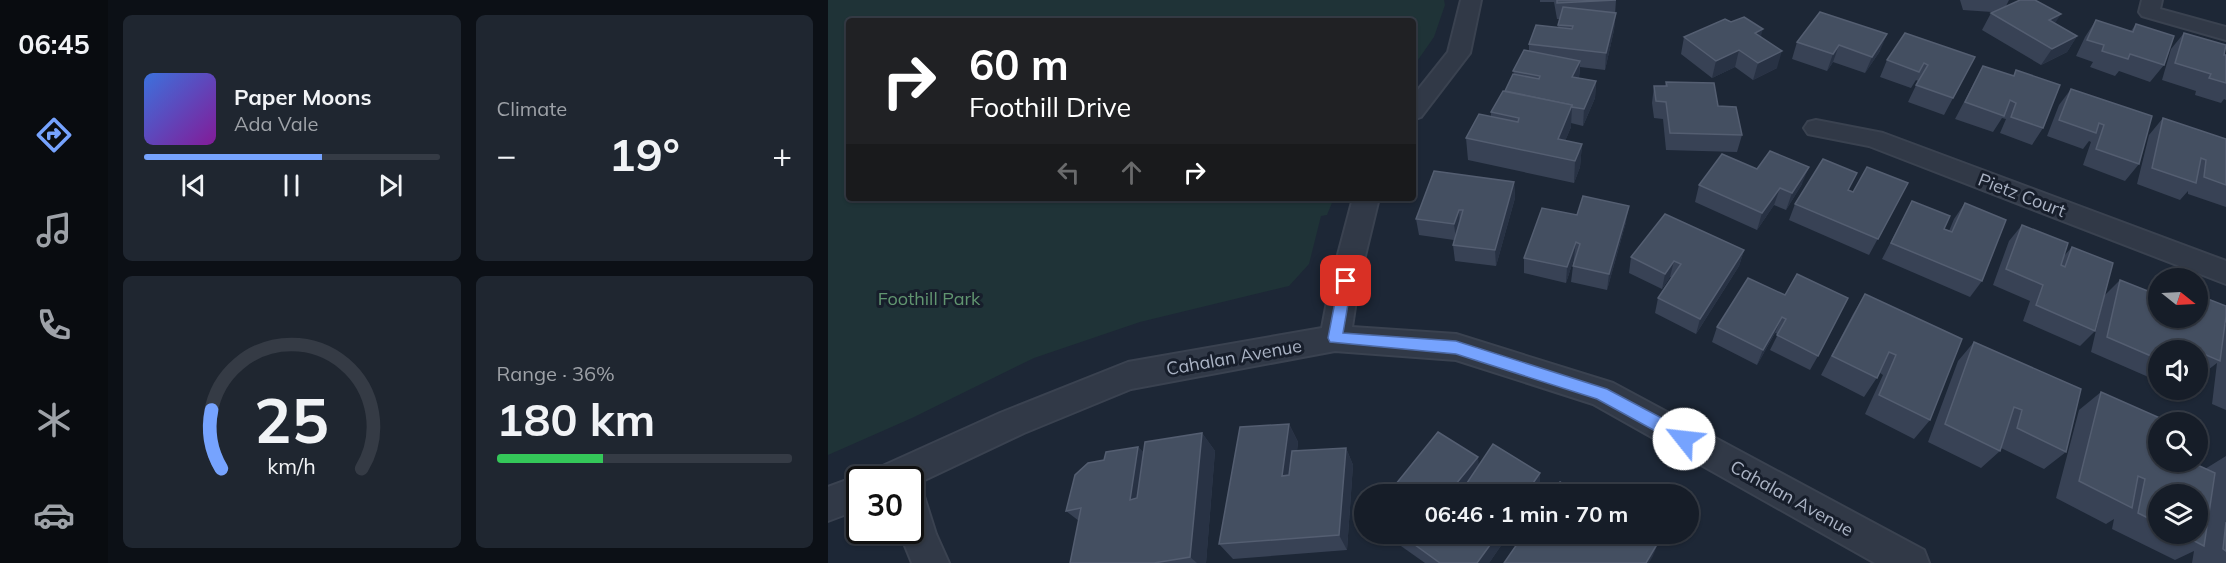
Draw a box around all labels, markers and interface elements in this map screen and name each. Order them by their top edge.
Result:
text: 06:45 [18,27,90,61]
text: 60 m [969,38,1069,91]
icon: right [870,42,948,120]
text: Paper Moons [234,83,372,111]
text: Foothill Drive [969,90,1131,124]
text: Climate [497,96,567,121]
text: Ada Vale [234,111,318,136]
icon: directions [33,114,75,156]
text: 19° [609,126,680,182]
text: − [497,134,516,175]
text: + [772,134,792,175]
icon: left [1052,156,1085,189]
icon: ahead [1115,156,1148,189]
icon: right [1178,156,1211,189]
street label: Pietz Court [1975,168,2069,222]
icon: previous [177,169,210,202]
icon: pause [275,169,308,202]
icon: next [374,169,407,202]
icon: music [33,209,75,251]
pin [1320,255,1371,306]
icon: arrive [1329,264,1362,297]
north arrow [2148,268,2208,328]
map controls [2148,268,2208,544]
park label: Foothill Park [878,287,981,310]
icon: phone [33,304,75,346]
street label: Cahalan Avenue [1164,334,1304,380]
button: sound [2148,340,2208,400]
text: Range · 36% [497,361,615,386]
text: 25 [254,380,329,459]
text: 180 km [497,391,655,447]
icon: climate [33,399,75,441]
position arrow [1652,407,1716,471]
button: search [2148,412,2208,472]
text: km/h [267,452,316,479]
street label: Cahalan Avenue [1726,455,1858,541]
speed limit sign: 30 [846,466,924,544]
button: layers [2148,484,2208,544]
icon: car [33,494,75,536]
text: 06:46 · 1 min · 70 m [1425,500,1628,528]

